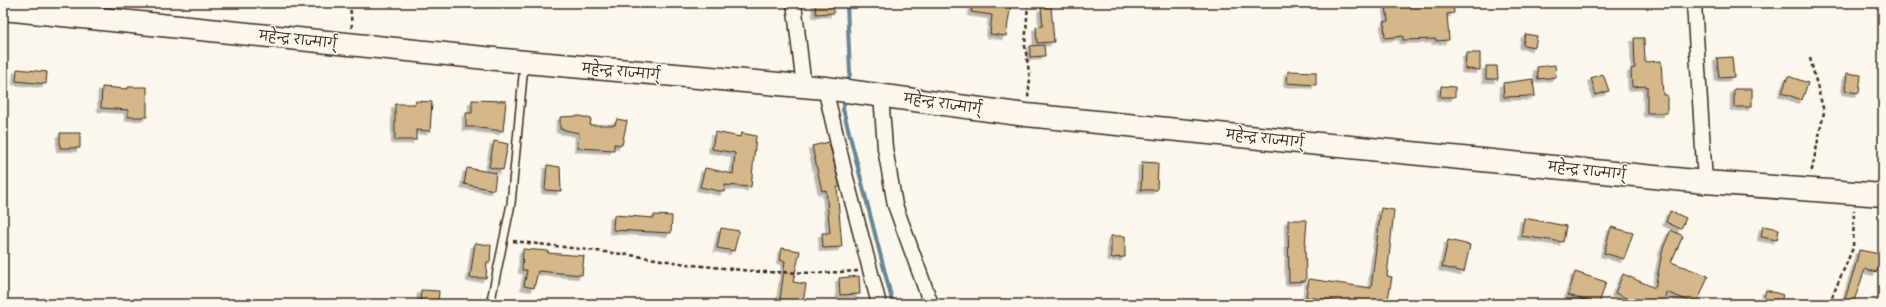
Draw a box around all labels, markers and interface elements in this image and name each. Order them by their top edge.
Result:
street label: महेन्द्र राज्मार्ग् [257,24,339,54]
street label: महेन्द्र राज्मार्ग् [580,57,662,85]
street label: महेन्द्र राज्मार्ग् [902,86,985,120]
street label: महेन्द्र राज्मार्ग् [1224,123,1306,153]
street label: महेन्द्र राज्मार्ग् [1546,155,1628,185]

